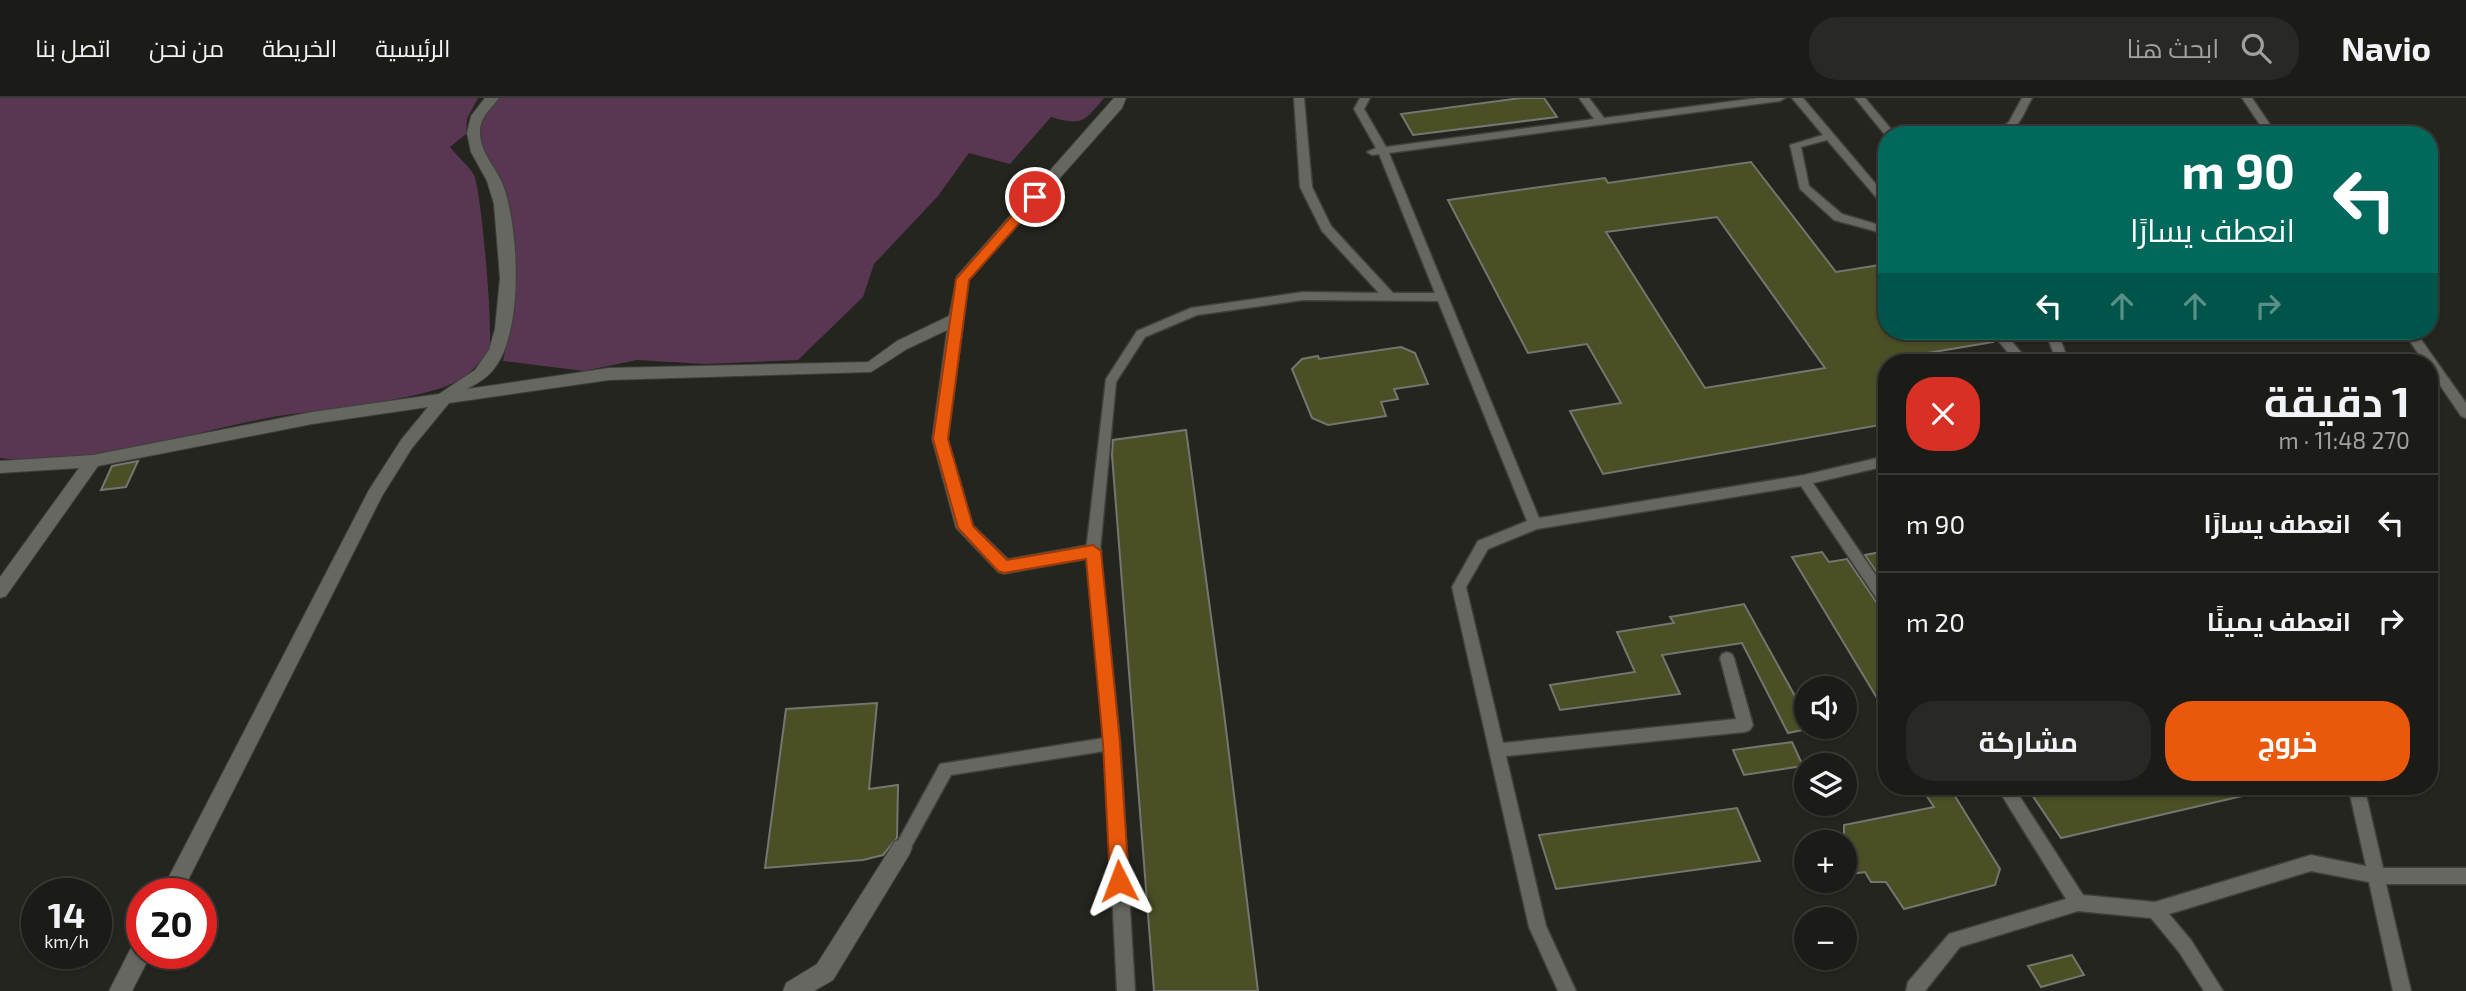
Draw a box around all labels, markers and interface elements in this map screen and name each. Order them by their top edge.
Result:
search box [1809,17,2299,80]
text: Navio [2341,28,2431,68]
icon: search [2237,29,2275,67]
text: ابحث هنا [2127,32,2219,63]
text: اتصل بنا [35,33,111,62]
text: من نحن [149,33,224,62]
text: الخريطة [262,33,337,62]
text: الرئيسية [375,33,450,62]
text: 90 m [2181,140,2295,199]
icon: left [2319,154,2410,245]
pin [1005,167,1065,227]
icon: arrive [1016,178,1054,216]
text: انعطف يسارًا [2130,210,2295,248]
icon: left [2030,287,2068,325]
icon: ahead [2103,287,2141,325]
icon: ahead [2176,287,2214,325]
icon: right [2249,287,2287,325]
text: 1 دقيقة [2264,375,2410,425]
button: close [1906,377,1980,451]
text: 270 m · 11:48 [2279,426,2410,454]
icon: left [2372,504,2410,542]
text: انعطف يسارًا [2204,507,2351,538]
text: 90 m [1906,508,1965,539]
icon: right [2372,602,2410,640]
text: انعطف يمينًا [2207,605,2351,636]
text: 20 m [1906,606,1965,637]
map controls [1794,676,1857,970]
button: sound [1794,676,1857,739]
button: مشاركة [1906,701,2151,781]
button: خروج [2165,701,2410,781]
button: layers [1794,753,1857,816]
button: + [1794,830,1857,893]
position arrow [1082,844,1156,918]
speed limit sign: 20 [126,878,217,969]
text: 14 [48,893,85,935]
button: − [1794,907,1857,970]
text: km/h [44,930,89,952]

